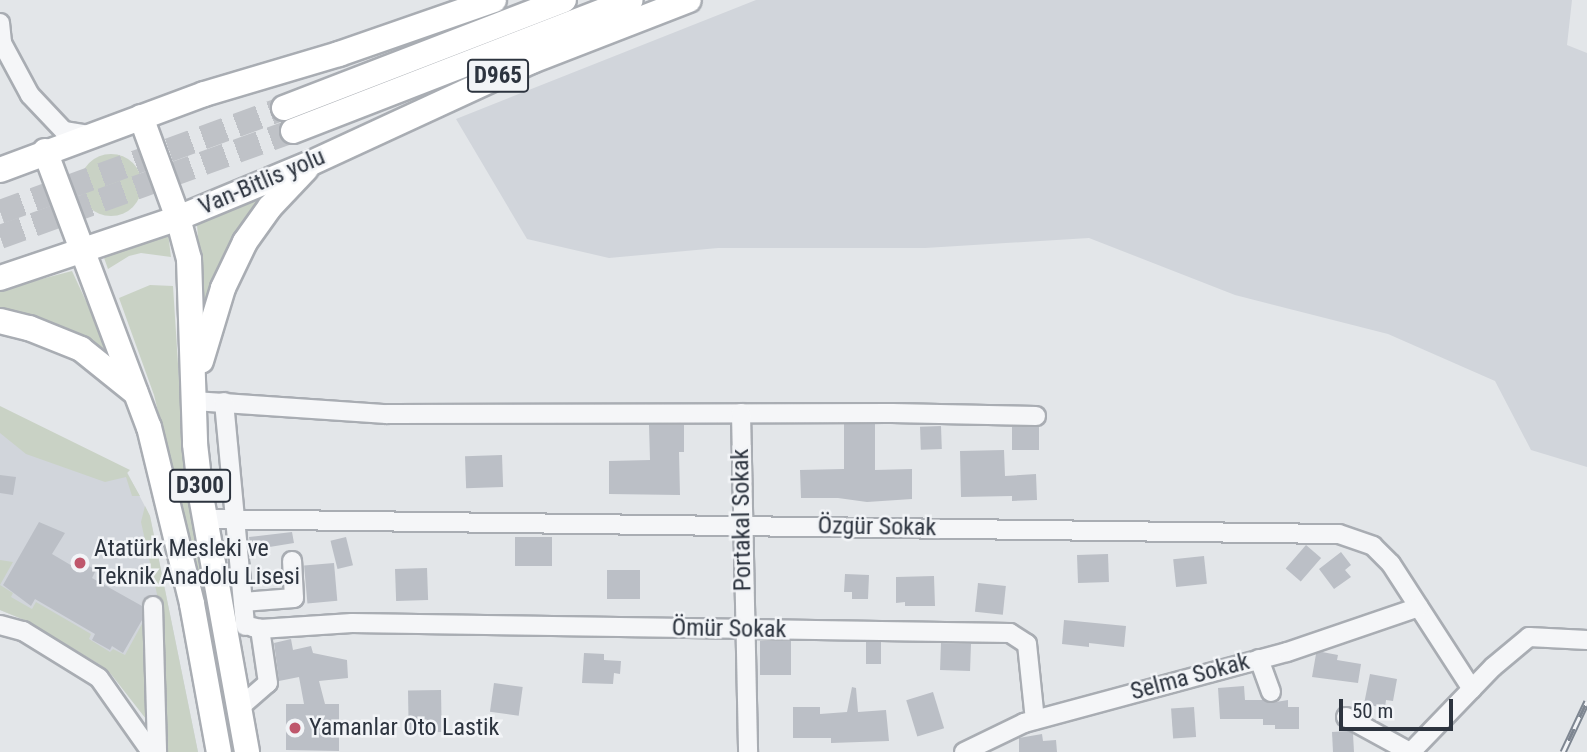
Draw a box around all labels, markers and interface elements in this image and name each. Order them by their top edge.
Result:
road number: D965 [466,57,530,96]
street label: Van-Bitlis yolu [195,143,329,221]
street label: Portakal Sokak [726,448,758,592]
road number: D300 [168,466,232,506]
street label: Özgür Sokak [817,512,937,542]
place label: Atatürk Mesleki ve Teknik Anadolu Lisesi [94,535,300,591]
marker: Atatürk Mesleki ve Teknik Anadolu Lisesi [72,555,88,571]
street label: Ömür Sokak [671,614,787,644]
street label: Selma Sokak [1127,647,1253,707]
scale bar [1342,686,1456,730]
text: 50 m [1352,699,1393,723]
place label: Yamanlar Oto Lastik [309,714,499,742]
marker: Yamanlar Oto Lastik [287,720,303,736]

